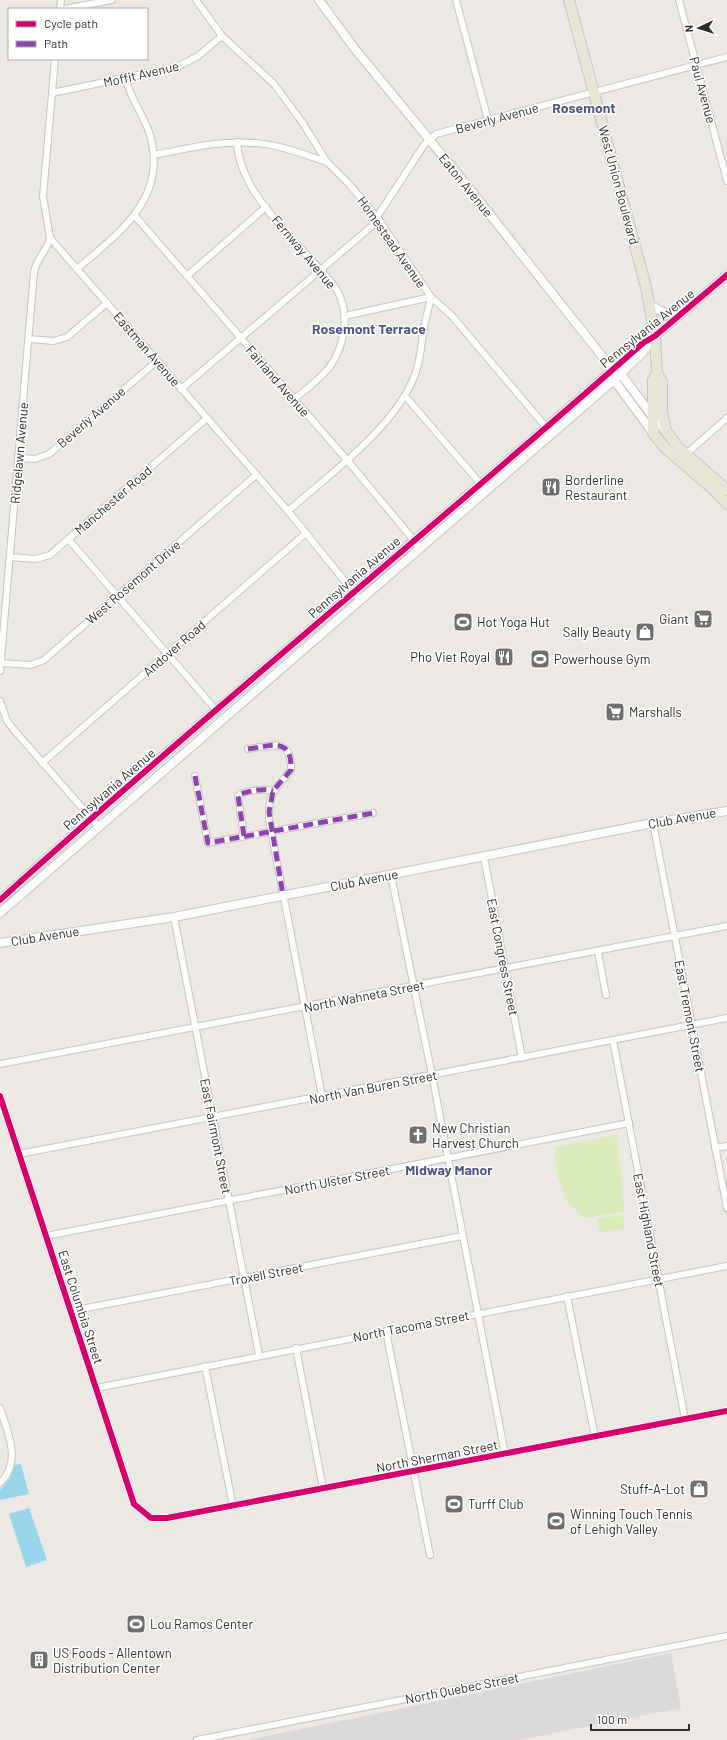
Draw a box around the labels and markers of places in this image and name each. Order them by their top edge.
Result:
place label: Borderline Restaurant [565,472,627,503]
restaurant icon: Borderline Restaurant [540,476,562,498]
supermarket icon: Giant [692,608,714,630]
sports icon: Hot Yoga Hut [452,611,474,633]
place label: Giant [659,611,689,627]
place label: Hot Yoga Hut [477,614,550,630]
shop icon: Sally Beauty [634,621,656,643]
place label: Sally Beauty [563,624,631,640]
restaurant icon: Pho Viet Royal [493,646,515,668]
sports icon: Powerhouse Gym [529,648,551,670]
place label: Pho Viet Royal [410,649,490,665]
place label: Powerhouse Gym [554,651,651,667]
supermarket icon: Marshalls [604,701,626,723]
place label: Marshalls [629,704,682,720]
place label: New Christian Harvest Church [432,1120,519,1151]
church icon: New Christian Harvest Church [407,1124,429,1146]
shop icon: Stuff-A-Lot [688,1478,710,1500]
place label: Stuff-A-Lot [620,1481,685,1497]
sports icon: Turff Club [443,1493,465,1515]
place label: Turff Club [468,1496,524,1512]
place label: Winning Touch Tennis of Lehigh Valley [570,1506,693,1537]
sports icon: Winning Touch Tennis of Lehigh Valley [545,1510,567,1532]
sports icon: Lou Ramos Center [125,1613,147,1635]
place label: Lou Ramos Center [150,1616,254,1632]
place label: US Foods - Allentown Distribution Center [53,1645,172,1676]
building icon: US Foods - Allentown Distribution Center [28,1649,50,1671]

